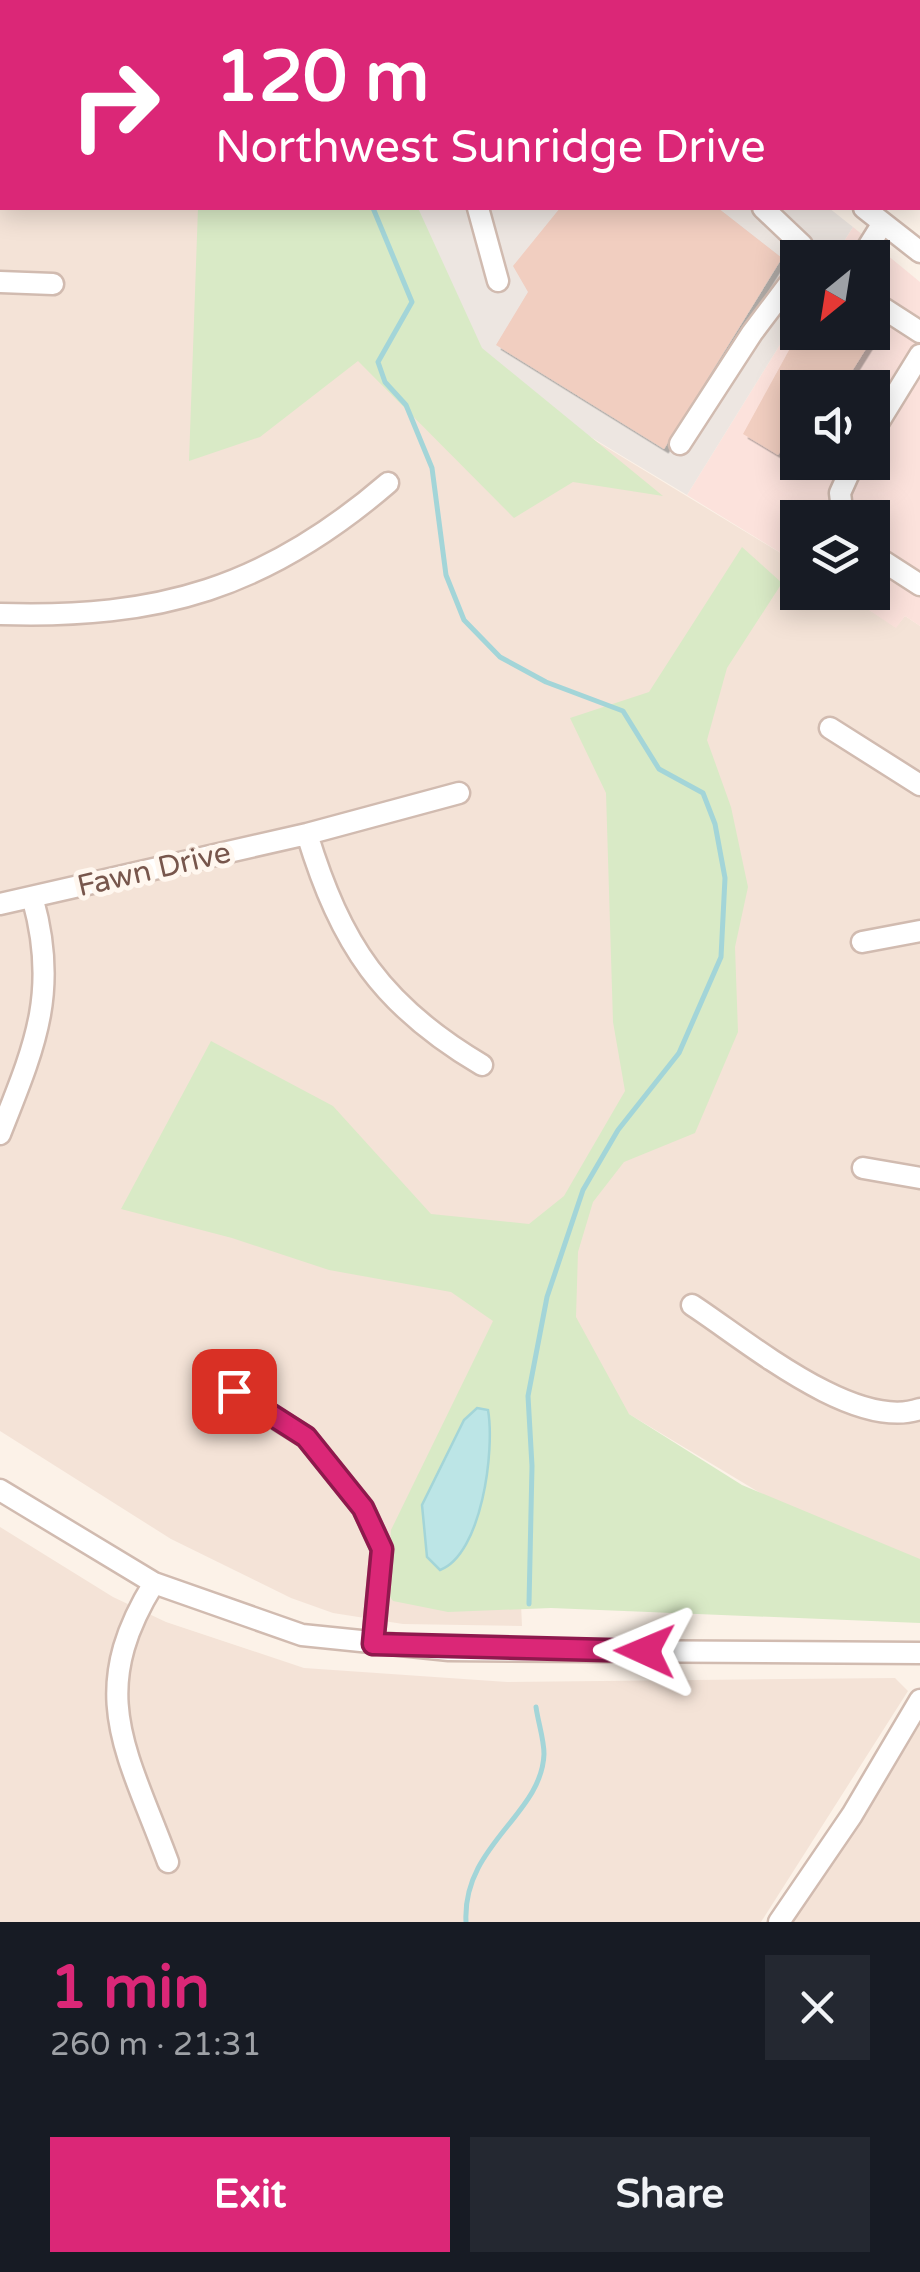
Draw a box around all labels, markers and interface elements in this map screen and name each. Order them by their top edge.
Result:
text: 120 m [215,36,429,120]
icon: right [50,40,180,170]
text: Northwest Sunridge Drive [215,121,766,175]
north arrow [780,240,890,350]
map controls [780,240,890,610]
button: sound [780,370,890,480]
button: layers [780,500,890,610]
street label: Fawn Drive [74,834,234,905]
pin [192,1349,277,1434]
icon: arrive [207,1364,262,1419]
position arrow [593,1599,697,1703]
text: 1 min [50,1952,210,2024]
button: close [765,1955,870,2060]
text: 260 m · 21:31 [50,2026,262,2064]
button: Exit [50,2137,450,2252]
button: Share [470,2137,870,2252]

